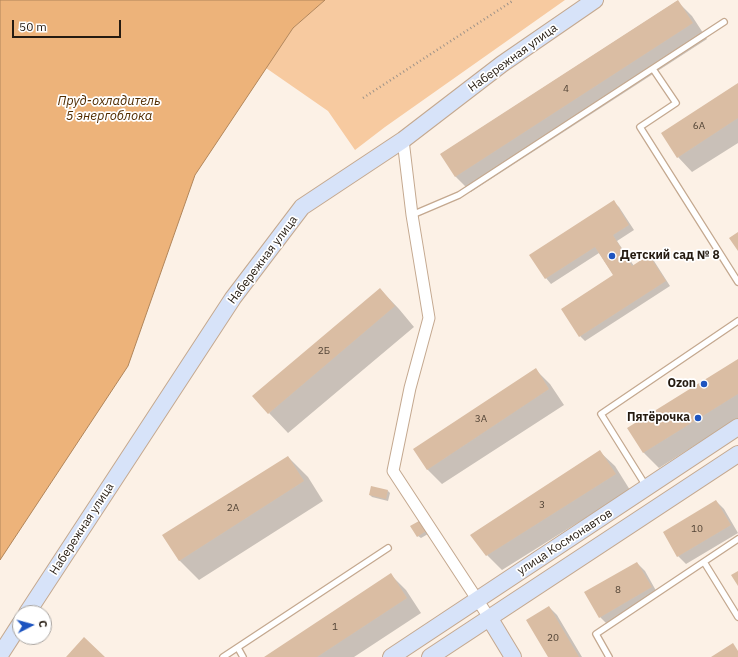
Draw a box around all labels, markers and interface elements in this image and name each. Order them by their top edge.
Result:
scale bar [14,12,123,38]
text: 50 m [19,19,47,34]
street label: Набережная улица [466,21,560,95]
house number: 4 [563,83,569,95]
water label: Пруд-охладитель 5 энергоблока [57,93,161,124]
house number: 6А [693,120,705,132]
street label: Набережная улица [225,213,301,307]
place label: Детский сад № 8 [620,249,720,263]
marker: Детский сад № 8 [607,251,617,261]
house number: 2Б [318,345,330,357]
place label: Ozon [667,377,696,391]
marker: Ozon [699,379,709,389]
place label: Пятёрочка [627,411,690,425]
house number: 3А [475,413,487,425]
marker: Пятёрочка [693,413,703,423]
street label: Набережная улица [47,480,117,578]
house number: 3 [539,499,545,511]
house number: 2А [227,502,239,514]
street label: улица Космонавтов [515,506,615,578]
house number: 10 [691,523,703,535]
house number: 8 [615,584,621,596]
north arrow [12,605,52,645]
text: С [36,620,50,628]
house number: 1 [332,621,338,633]
house number: 20 [547,632,559,644]

